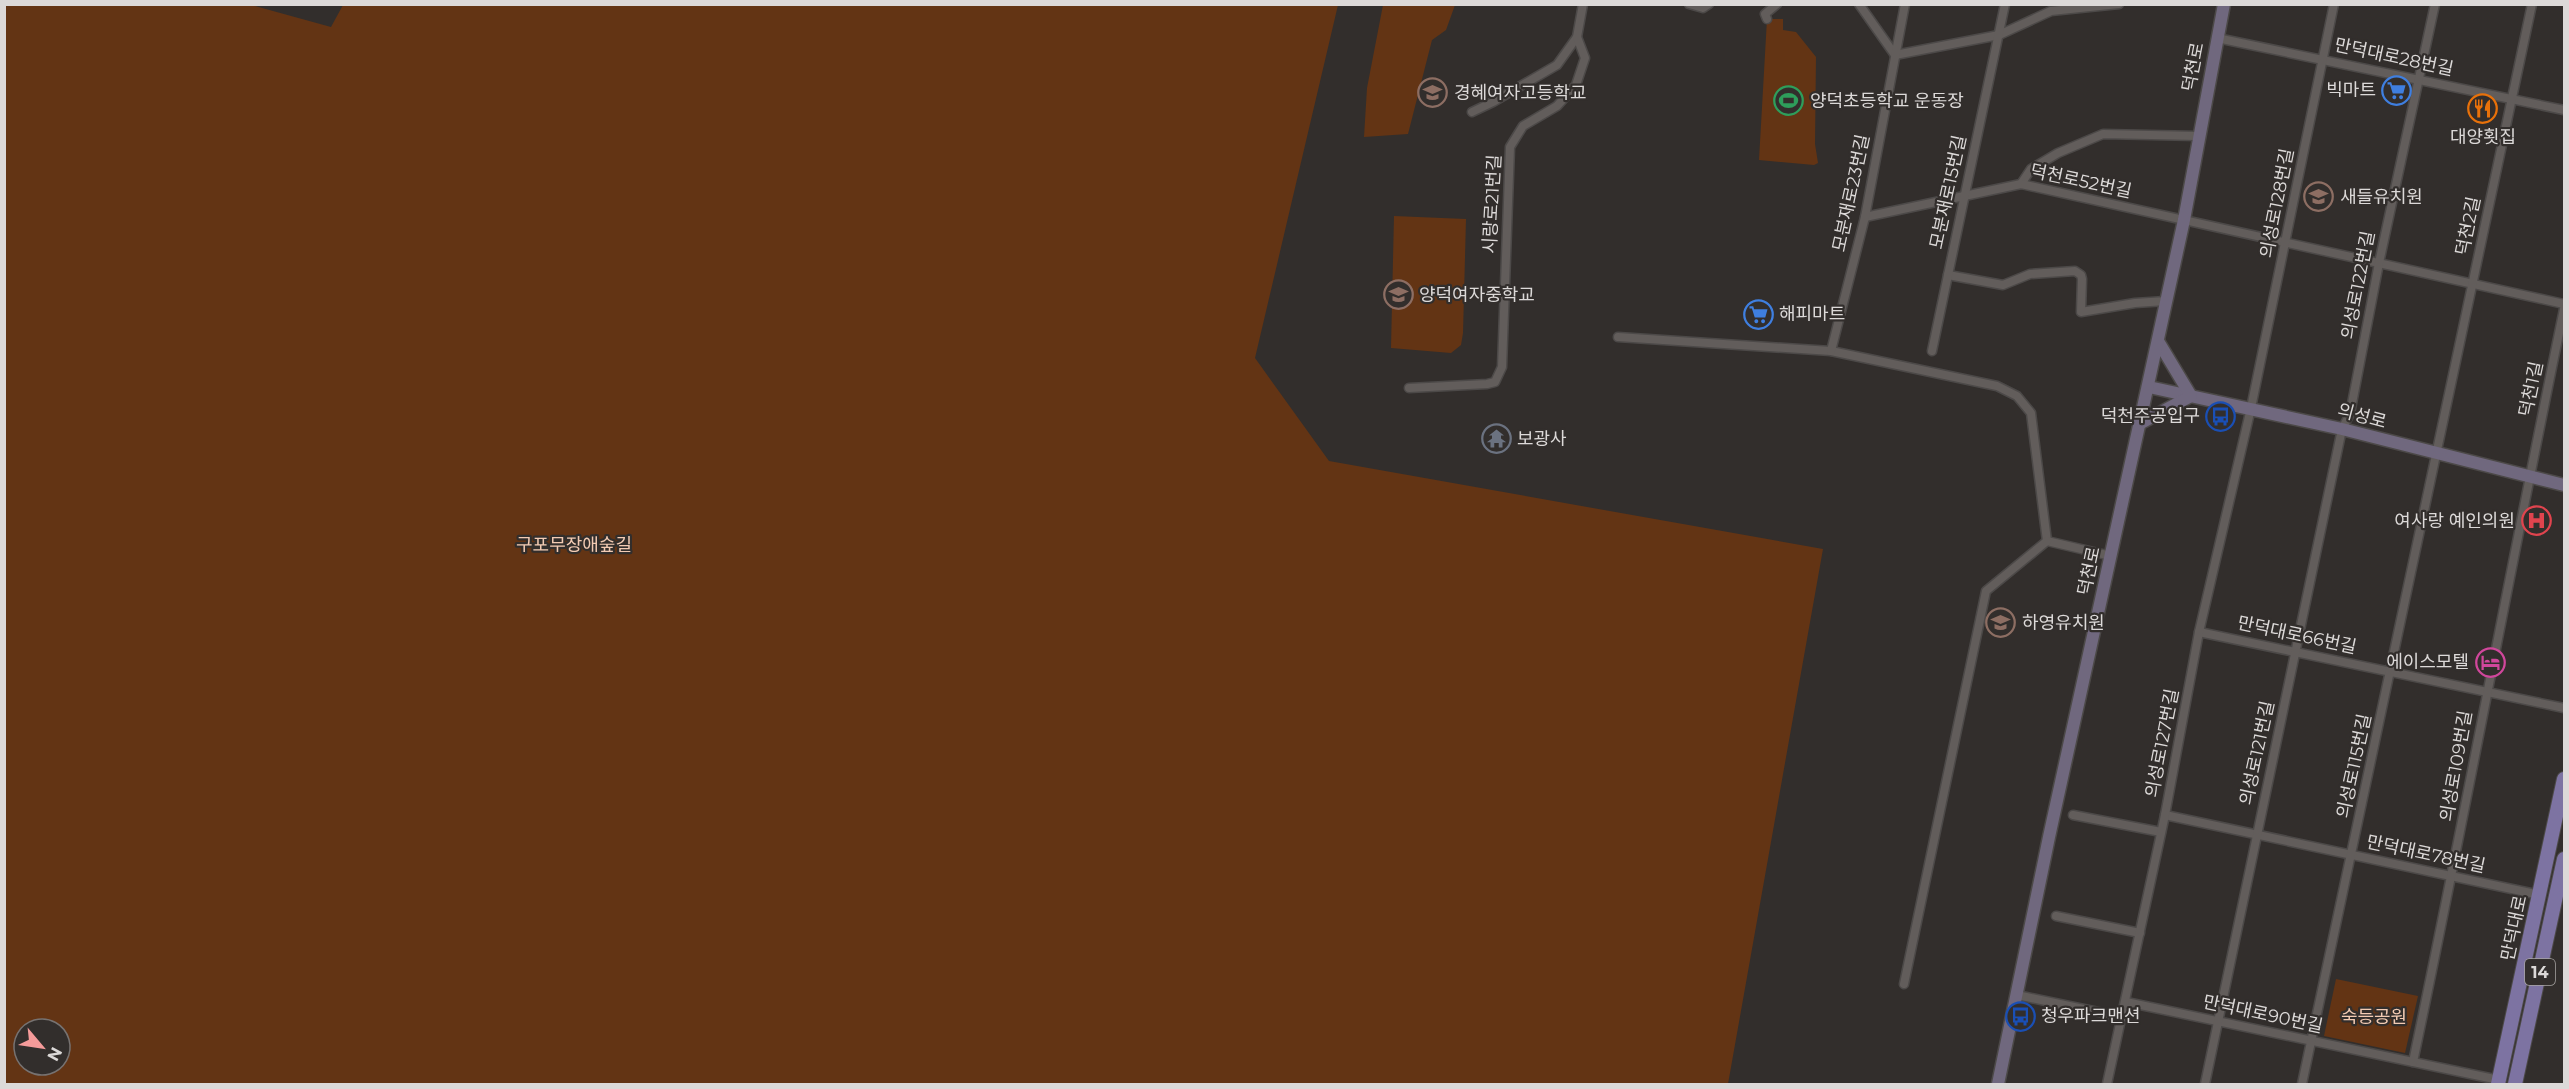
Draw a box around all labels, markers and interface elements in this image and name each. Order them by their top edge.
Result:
street label: 만덕대로28번길 [2332,34,2456,80]
street label: 덕천로 [2177,41,2209,93]
supermarket icon: 빅마트 [2381,74,2413,106]
school or university icon: 경혜여자고등학교 [1417,77,1449,109]
place label: 빅마트 [2326,79,2376,101]
place label: 경혜여자고등학교 [1454,82,1586,104]
sports icon: 양덕초등학교 운동장 [1773,85,1805,117]
place label: 양덕초등학교 운동장 [1810,90,1964,112]
restaurant icon: 대양횟집 [2467,92,2499,124]
place label: 대양횟집 [2450,126,2516,148]
street label: 모분재로23번길 [1828,132,1874,254]
street label: 모분재로15번길 [1925,133,1971,251]
street label: 의성로128번길 [2256,146,2298,260]
street label: 시랑로21번길 [1478,154,1506,254]
street label: 덕천로52번길 [2028,160,2134,202]
school or university icon: 새들유치원 [2303,181,2335,213]
place label: 새들유치원 [2340,186,2423,208]
street label: 덕천2길 [2451,194,2485,258]
street label: 의성로122번길 [2337,229,2379,341]
school or university icon: 양덕여자중학교 [1382,279,1414,311]
place label: 양덕여자중학교 [1419,284,1535,306]
supermarket icon: 해피마트 [1742,298,1774,330]
place label: 해피마트 [1779,303,1845,325]
street label: 덕천1길 [2514,359,2548,419]
street label: 의성로 [2335,399,2389,433]
bus stop icon: 덕천주공입구 [2205,400,2237,432]
place label: 덕천주공입구 [2101,405,2200,427]
temple icon: 보광사 [1480,423,1512,455]
place label: 보광사 [1517,428,1567,450]
hospital icon: 여사랑 예인의원 [2520,505,2552,537]
place label: 여사랑 예인의원 [2394,510,2515,532]
park label: 구포무장애숲길 [516,534,632,556]
street label: 덕천로 [2073,544,2105,598]
school or university icon: 하영유치원 [1985,607,2017,639]
place label: 하영유치원 [2022,612,2105,634]
street label: 만덕대로66번길 [2235,612,2359,658]
hotel icon: 에이스모텔 [2474,646,2506,678]
place label: 에이스모텔 [2386,651,2469,673]
street label: 의성로127번길 [2141,687,2183,799]
street label: 의성로121번길 [2235,699,2279,807]
street label: 의성로109번길 [2435,709,2477,823]
street label: 의성로115번길 [2332,712,2376,820]
street label: 만덕대로78번길 [2364,831,2488,877]
street label: 만덕대로 [2496,893,2532,963]
road number: 14 [2525,959,2555,985]
street label: 만덕대로90번길 [2201,991,2325,1037]
bus stop icon: 청우파크맨션 [2004,1000,2036,1032]
place label: 청우파크맨션 [2041,1005,2140,1027]
park label: 숙등공원 [2341,1006,2407,1028]
north arrow [12,1017,72,1077]
text: N [43,1044,66,1064]

